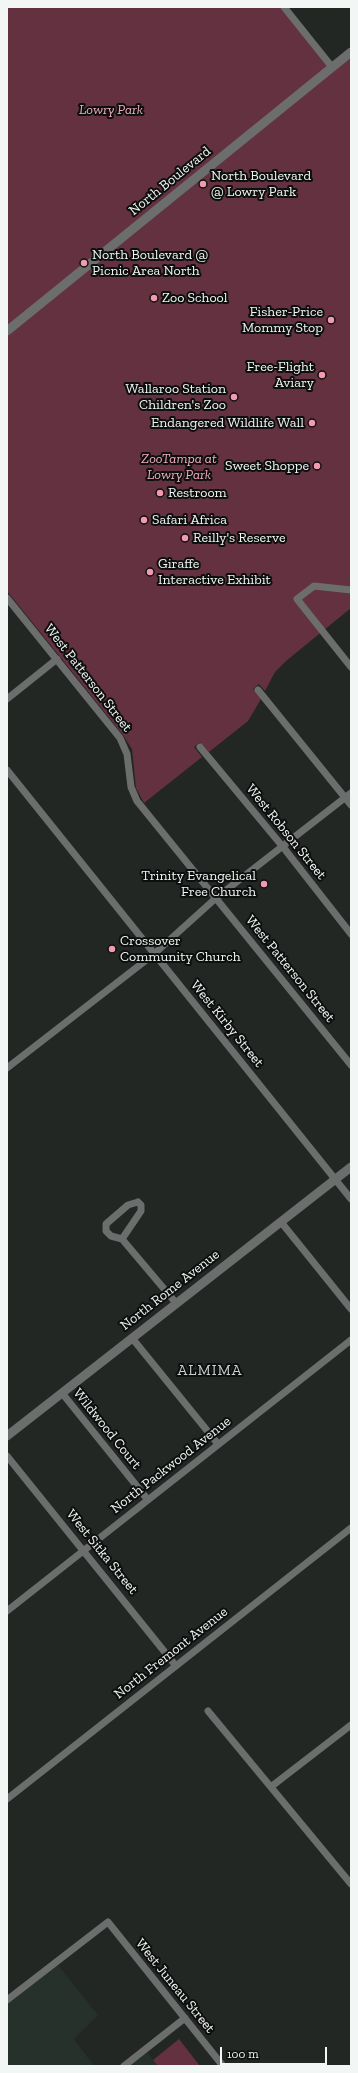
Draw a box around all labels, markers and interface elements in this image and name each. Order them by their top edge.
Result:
park label: Lowry Park [79,102,143,118]
street label: North Boulevard [126,143,214,219]
place label: North Boulevard @ Lowry Park [211,168,311,200]
marker: North Boulevard @ Lowry Park [198,179,208,189]
place label: North Boulevard @ Picnic Area North [92,247,208,280]
marker: North Boulevard @ Picnic Area North [79,258,89,268]
place label: Zoo School [162,290,227,306]
marker: Zoo School [149,293,159,303]
place label: Fisher-Price Mommy Stop [242,304,323,336]
marker: Fisher-Price Mommy Stop [326,315,336,325]
place label: Free-Flight Aviary [246,359,314,392]
marker: Free-Flight Aviary [317,370,327,380]
place label: Wallaroo Station Children's Zoo [125,381,226,414]
marker: Wallaroo Station Children's Zoo [229,392,239,402]
place label: Endangered Wildlife Wall [151,415,304,431]
marker: Endangered Wildlife Wall [307,418,317,428]
park label: ZooTampa at Lowry Park [141,451,217,484]
place label: Sweet Shoppe [225,458,309,474]
marker: Sweet Shoppe [312,461,322,471]
place label: Restroom [168,485,227,501]
marker: Restroom [155,488,165,498]
place label: Safari Africa [152,512,227,528]
marker: Safari Africa [139,515,149,525]
place label: Reilly's Reserve [193,530,285,546]
marker: Reilly's Reserve [180,533,190,543]
place label: Giraffe Interactive Exhibit [158,556,271,588]
marker: Giraffe Interactive Exhibit [145,567,155,577]
street label: West Patterson Street [41,621,135,735]
street label: West Robson Street [242,781,330,883]
place label: Trinity Evangelical Free Church [141,868,256,900]
marker: Trinity Evangelical Free Church [259,879,269,889]
street label: West Patterson Street [242,912,338,1026]
place label: Crossover Community Church [120,933,241,966]
marker: Crossover Community Church [107,944,117,954]
street label: West Kirby Street [187,977,267,1071]
street label: North Rome Avenue [117,1246,223,1334]
district label: ALMIMA [178,1362,242,1380]
street label: Wildwood Court [69,1385,145,1473]
street label: North Packwood Avenue [108,1413,234,1517]
street label: West Sitka Street [63,1506,141,1598]
street label: North Fremont Avenue [111,1603,231,1703]
street label: West Juneau Street [132,1935,218,2037]
scale bar [222,2039,329,2065]
text: 100 m [227,2047,259,2061]

